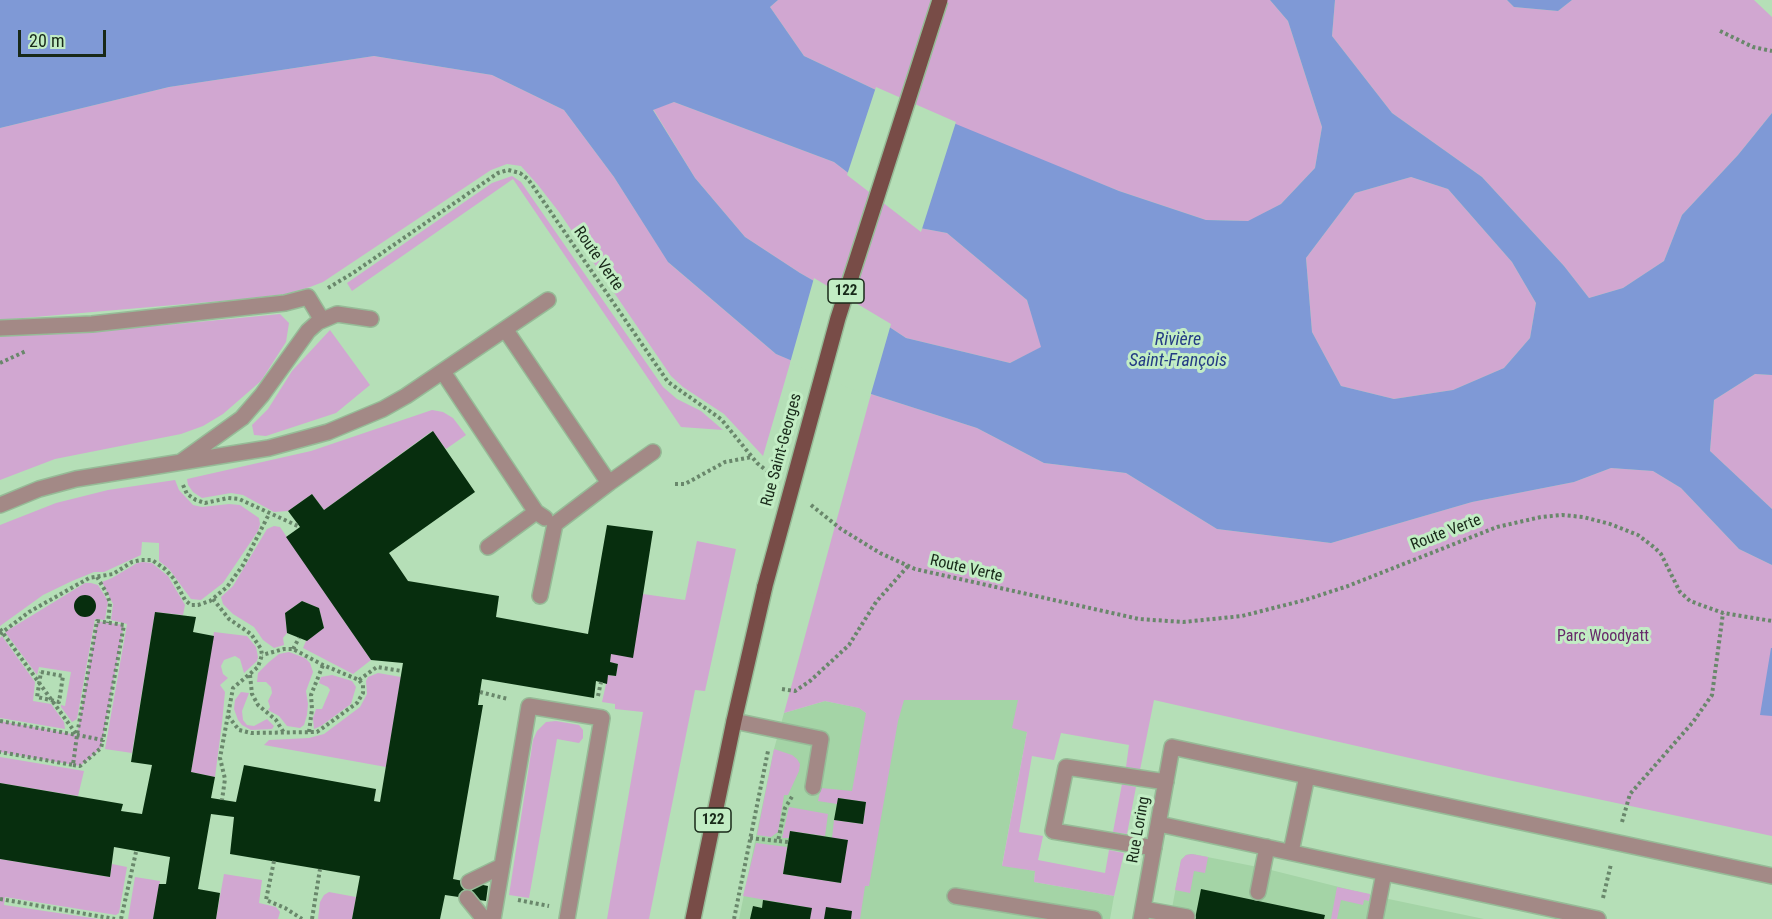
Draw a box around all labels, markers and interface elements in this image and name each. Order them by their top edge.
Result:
scale bar [21,18,110,56]
text: 20 m [29,30,64,51]
street label: Route Verte [569,223,627,295]
road number: 122 [828,279,864,303]
water label: Rivière Saint-François [1129,329,1227,372]
street label: Rue Saint-Georges [758,392,806,508]
street label: Route Verte [1408,511,1484,555]
street label: Route Verte [928,551,1004,587]
park label: Parc Woodyatt [1557,627,1649,647]
street label: Rue Loring [1124,795,1154,865]
road number: 122 [695,808,731,832]

